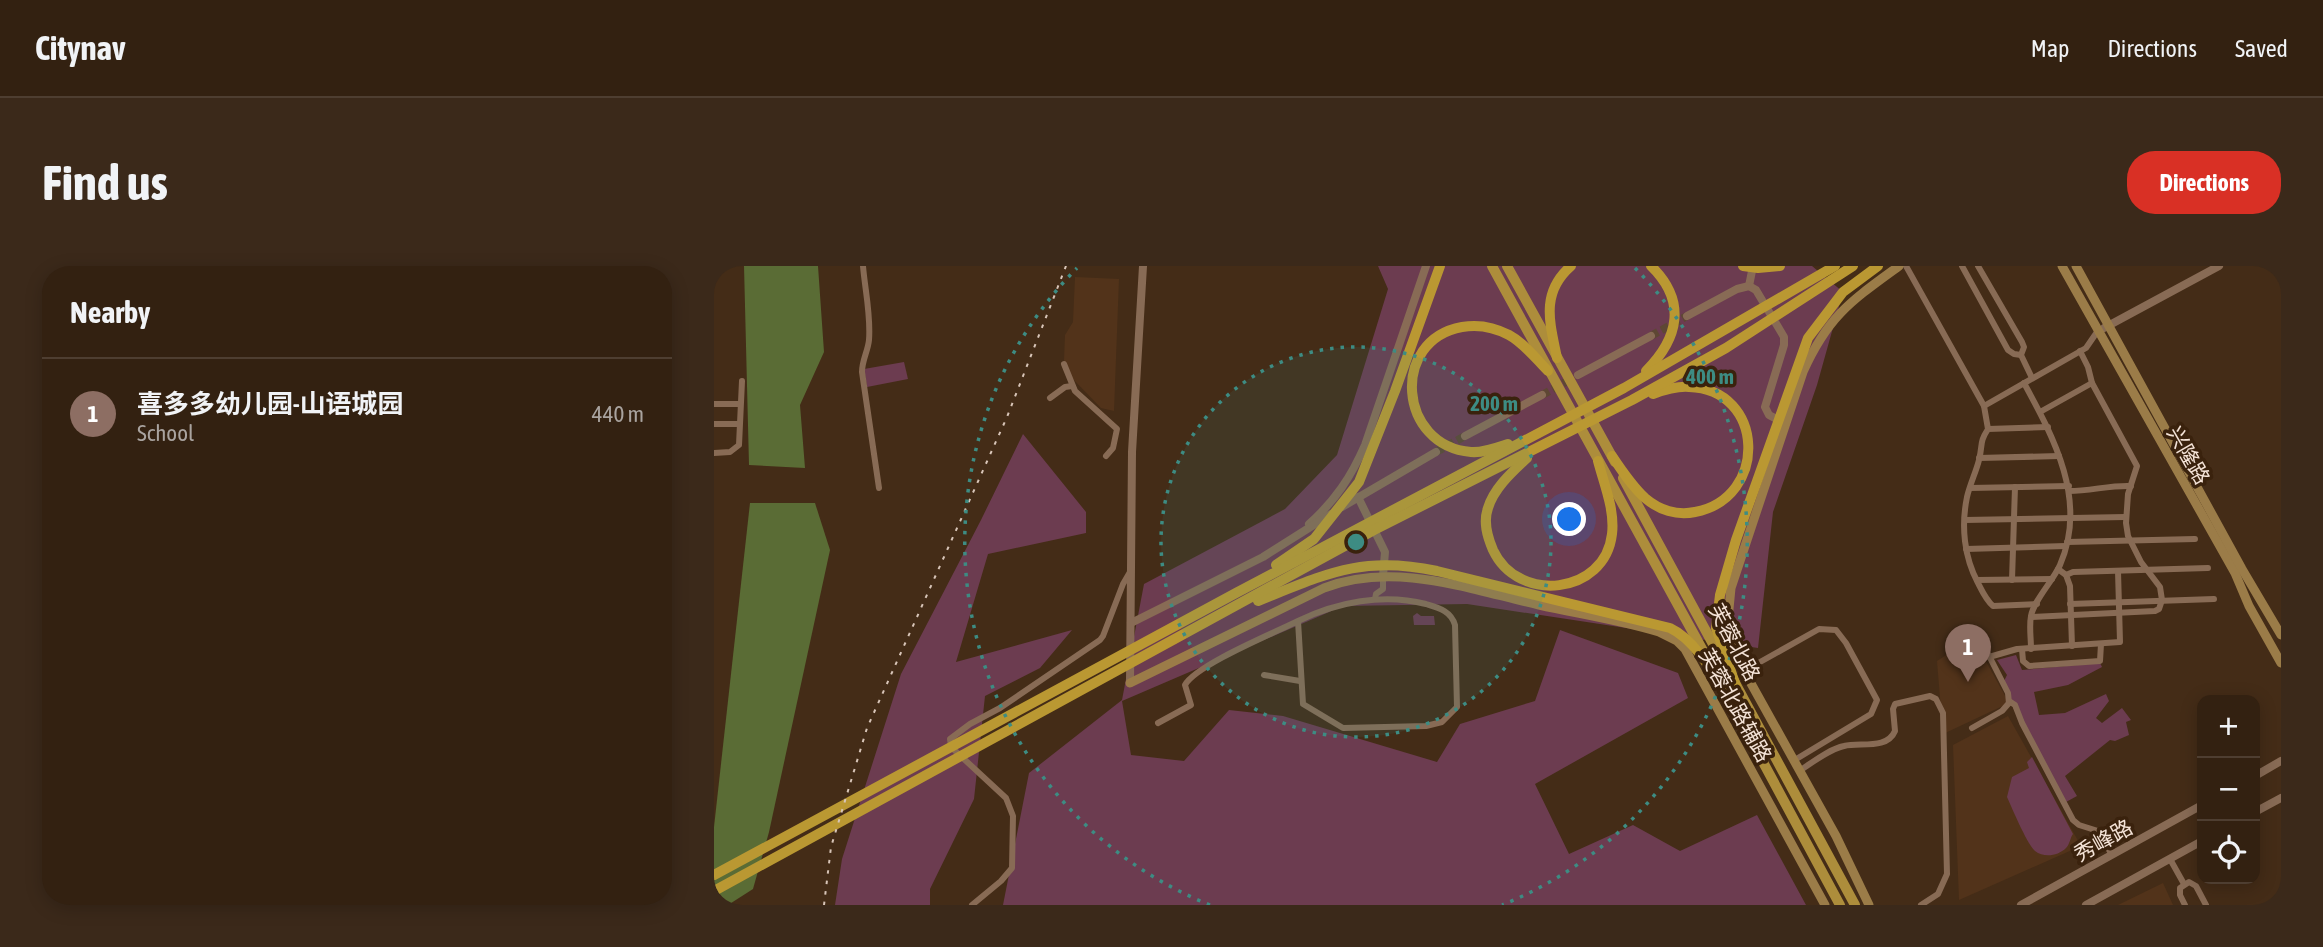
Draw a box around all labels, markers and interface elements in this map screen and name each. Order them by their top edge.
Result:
text: Citynav [35,29,126,67]
text: Map [2031,35,2069,62]
text: Directions [2107,35,2197,62]
text: Saved [2235,35,2288,62]
button: Directions [2127,151,2281,214]
text: Find us [42,154,168,210]
text: Nearby [70,295,150,329]
text: 400 m [1685,364,1734,388]
text: 喜多多幼儿园-山语城园 [137,389,404,419]
text: 200 m [1470,391,1518,415]
text: 1 [88,401,98,427]
text: 440 m [592,401,644,427]
text: School [137,420,194,446]
street label: 兴隆路 [2163,422,2215,488]
your location [1552,502,1586,536]
centre of rings [1344,530,1368,554]
street label: 芙蓉北路 [1705,599,1765,685]
pin: 1 [1945,624,1991,682]
street label: 芙蓉北路辅路 [1695,644,1777,766]
map controls [2197,695,2260,884]
button: + [2197,695,2260,758]
button: − [2197,758,2260,821]
street label: 秀峰路 [2070,814,2136,866]
button: locate [2197,821,2260,884]

